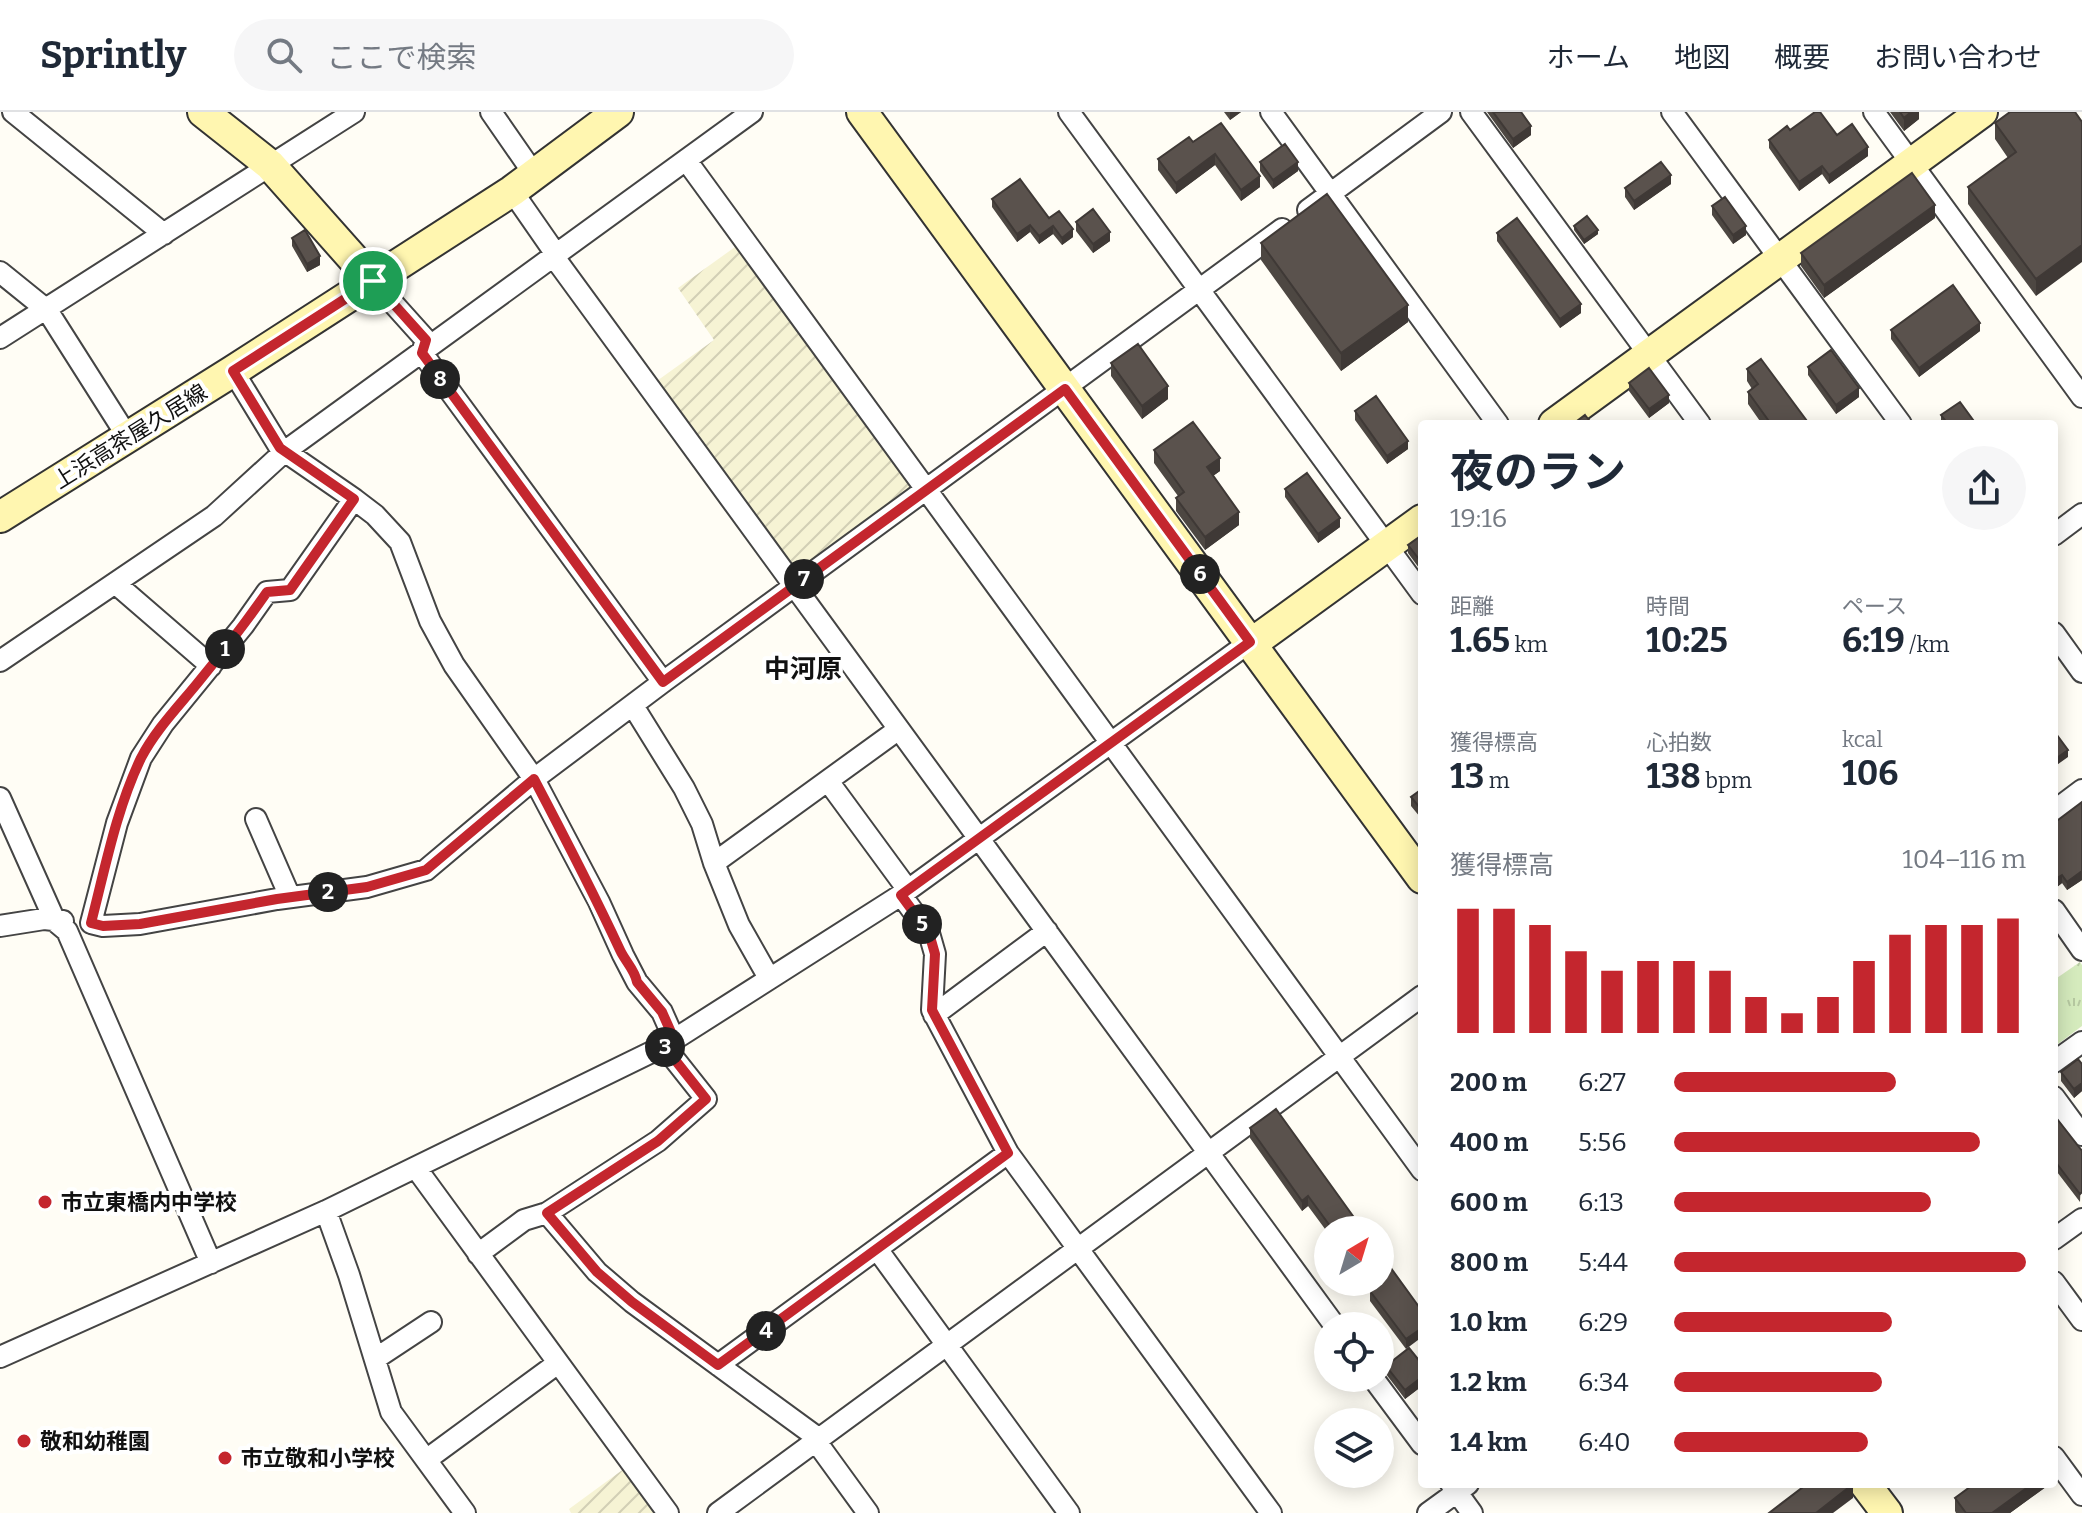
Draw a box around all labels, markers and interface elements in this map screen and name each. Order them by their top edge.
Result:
search box [234,19,794,91]
text: Sprintly [40,32,186,78]
icon: search [262,33,306,77]
text: ここで検索 [326,40,476,76]
text: ホーム [1547,41,1630,74]
text: 地図 [1674,41,1730,74]
text: 概要 [1774,41,1830,74]
text: お問い合わせ [1874,41,2042,74]
pin [339,247,407,315]
icon: arrive [351,259,395,303]
pin: 8 [420,359,460,399]
text: 8 [433,365,447,392]
street label: 上浜高茶屋久居線 [48,378,212,495]
text: 夜のラン [1450,446,1626,499]
button: share [1942,446,2026,530]
text: 19:16 [1450,503,1507,534]
pin: 6 [1180,554,1220,594]
pin: 7 [784,559,824,599]
text: 6 [1193,560,1207,587]
text: 7 [798,565,810,592]
text: 距離 [1450,593,1494,620]
text: 時間 [1646,593,1690,620]
text: ペース [1842,593,1907,620]
text: 1.65 [1450,620,1510,661]
text: 10:25 [1646,620,1728,661]
text: 6:19 [1842,620,1905,661]
pin: 1 [205,629,245,669]
text: km [1510,631,1548,658]
text: /km [1905,631,1950,658]
text: 1 [220,635,230,662]
district label: 中河原 [764,654,842,685]
text: kcal [1842,726,1883,753]
text: 獲得標高 [1450,729,1538,756]
text: 心拍数 [1646,729,1712,756]
text: 106 [1842,753,1898,794]
text: 13 [1450,756,1484,797]
text: 138 [1646,756,1701,797]
text: m [1484,767,1510,794]
text: bpm [1701,767,1752,794]
text: 104–116 m [1902,844,2026,875]
text: 獲得標高 [1450,850,1554,881]
pin: 2 [308,872,348,912]
text: 2 [322,878,334,905]
pin: 5 [902,904,942,944]
text: 5 [916,910,928,937]
pin: 3 [645,1027,685,1067]
text: 3 [659,1033,671,1060]
text: 200 m [1450,1067,1527,1098]
text: 6:27 [1578,1067,1626,1098]
text: 400 m [1450,1127,1528,1158]
text: 5:56 [1578,1127,1627,1158]
text: 600 m [1450,1187,1528,1218]
text: 6:13 [1578,1187,1624,1218]
place label: 市立東橋内中学校 [61,1189,237,1216]
marker: 市立東橋内中学校 [36,1193,54,1211]
north arrow [1314,1216,1394,1296]
map controls [1314,1216,1394,1488]
text: 800 m [1450,1247,1528,1278]
text: 5:44 [1578,1247,1628,1278]
text: 1.0 km [1450,1307,1527,1338]
text: 6:29 [1578,1307,1628,1338]
pin: 4 [746,1311,786,1351]
button: locate [1314,1312,1394,1392]
text: 4 [759,1317,773,1344]
text: 1.2 km [1450,1367,1527,1398]
text: 6:34 [1578,1367,1629,1398]
button: layers [1314,1408,1394,1488]
text: 1.4 km [1450,1427,1527,1458]
text: 6:40 [1578,1427,1631,1458]
place label: 敬和幼稚園 [40,1428,150,1455]
marker: 敬和幼稚園 [15,1432,33,1450]
place label: 市立敬和小学校 [241,1445,395,1472]
marker: 市立敬和小学校 [216,1449,234,1467]

